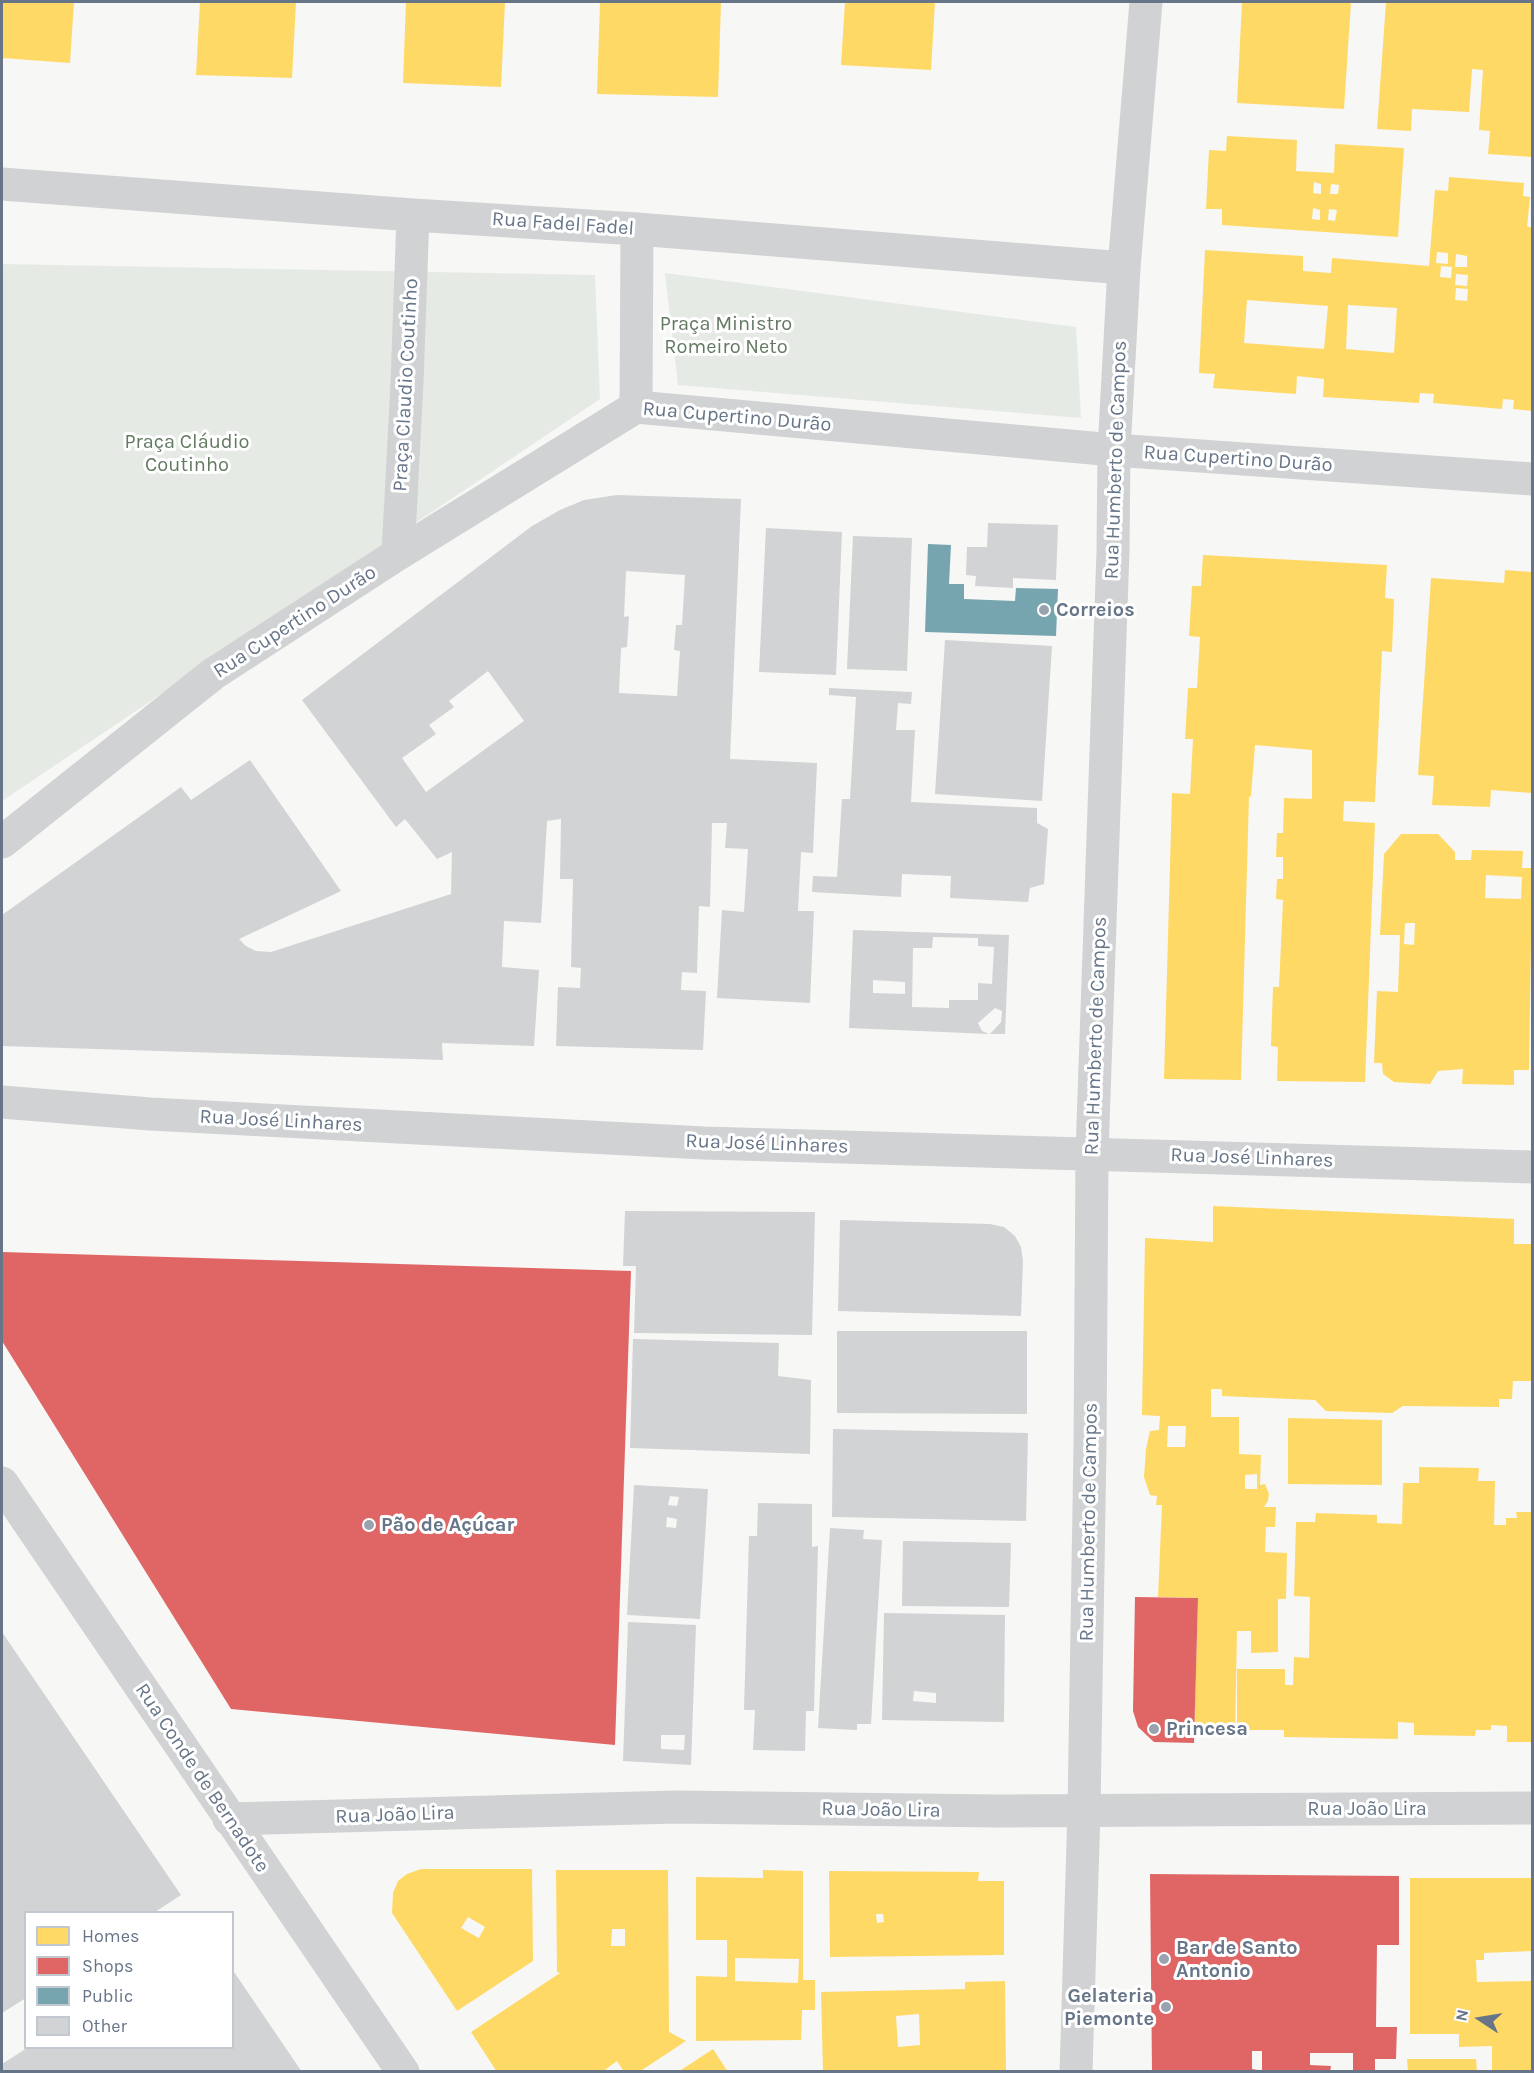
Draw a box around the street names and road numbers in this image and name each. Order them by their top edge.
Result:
street label: Rua Fadel Fadel [491,207,635,241]
street label: Praça Claudio Coutinho [388,278,424,492]
street label: Rua Humberto de Campos [1100,340,1132,580]
street label: Rua Cupertino Durão [642,397,832,437]
street label: Rua Cupertino Durão [1143,440,1333,478]
street label: Rua Cupertino Durão [209,560,381,684]
street label: Rua Humberto de Campos [1080,916,1112,1156]
street label: Rua José Linhares [199,1105,363,1137]
street label: Rua José Linhares [685,1129,849,1159]
street label: Rua José Linhares [1170,1143,1334,1173]
street label: Rua Humberto de Campos [1075,1402,1103,1642]
street label: Rua Conde de Bernadote [130,1679,274,1877]
street label: Rua João Lira [821,1797,941,1823]
street label: Rua João Lira [1307,1797,1427,1821]
street label: Rua João Lira [335,1801,455,1829]

